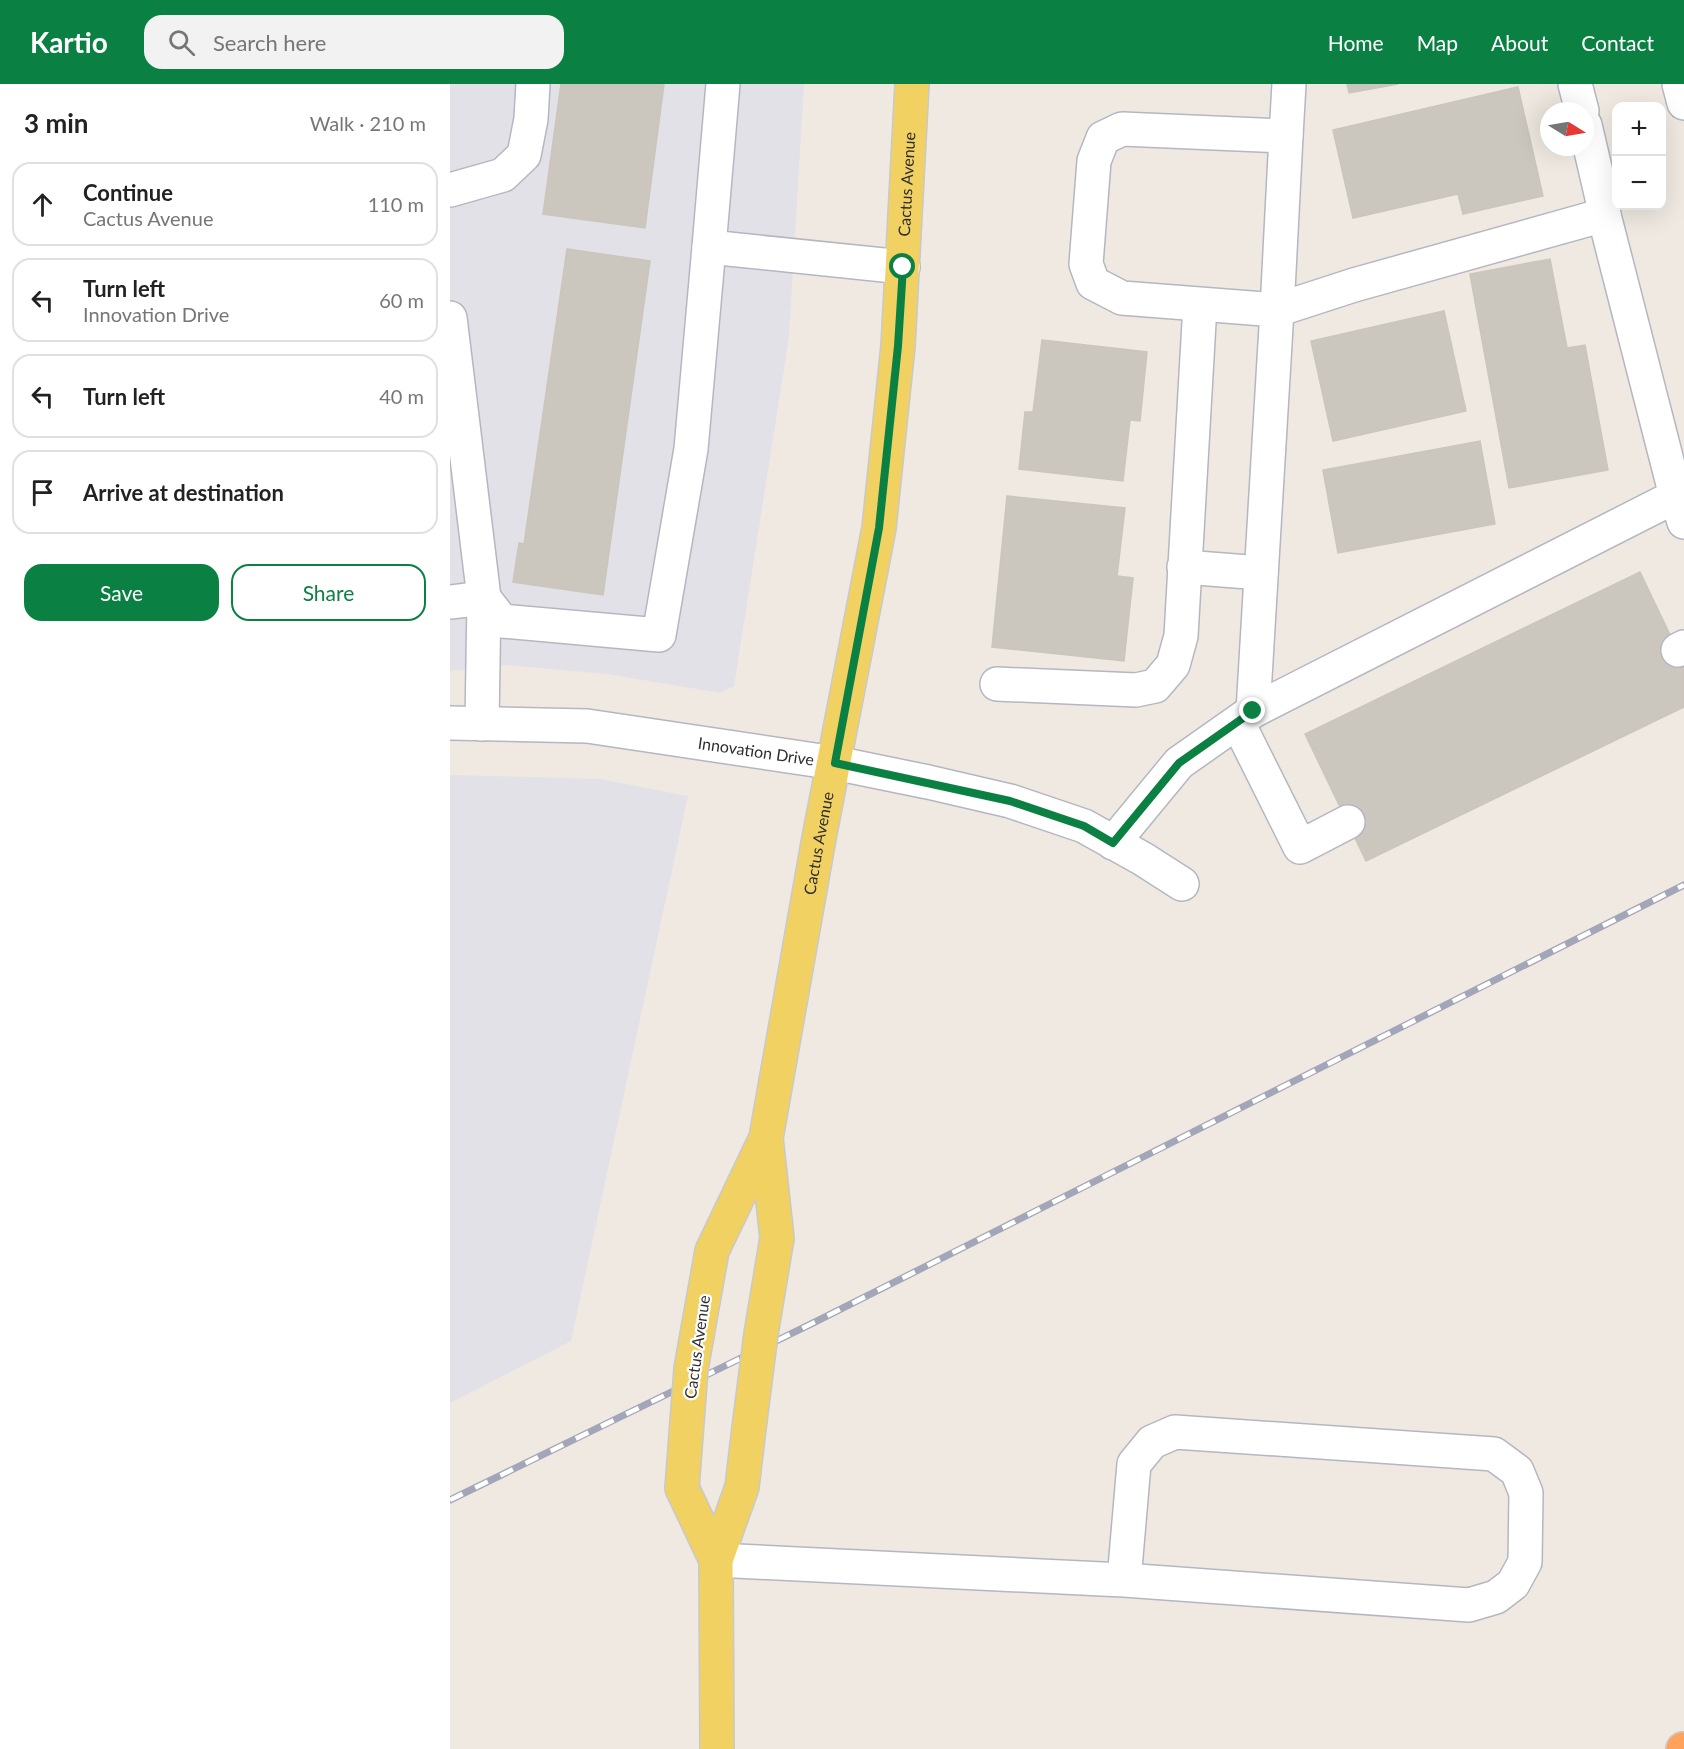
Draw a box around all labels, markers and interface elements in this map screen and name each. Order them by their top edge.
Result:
search box [144,15,564,69]
text: Kartio [30,25,108,59]
icon: search [165,26,198,59]
text: Search here [213,29,326,56]
text: Home [1328,30,1384,55]
text: Map [1417,30,1458,55]
text: About [1491,30,1548,55]
text: Contact [1581,30,1654,55]
north arrow [1540,102,1594,156]
map controls [1612,102,1666,210]
button: + [1612,102,1666,156]
text: 3 min [24,107,88,139]
text: Walk · 210 m [310,111,426,135]
street label: Cactus Avenue [894,131,918,237]
button: − [1612,156,1666,210]
text: Continue [83,179,173,206]
icon: ahead [26,188,59,221]
text: 110 m [368,192,424,216]
text: Cactus Avenue [83,206,214,230]
route start [889,253,915,279]
text: Turn left [83,275,165,302]
icon: left [26,284,59,317]
text: 60 m [379,288,424,312]
text: Innovation Drive [83,302,229,326]
icon: left [26,380,59,413]
text: Turn left [83,383,165,410]
text: 40 m [379,384,424,408]
icon: arrive [26,476,59,509]
text: Arrive at destination [83,479,284,506]
button: Save [24,564,219,621]
button: Share [231,564,426,621]
route end [1239,697,1265,723]
street label: Innovation Drive [697,733,816,769]
street label: Cactus Avenue [799,790,837,896]
street label: Cactus Avenue [680,1294,713,1400]

